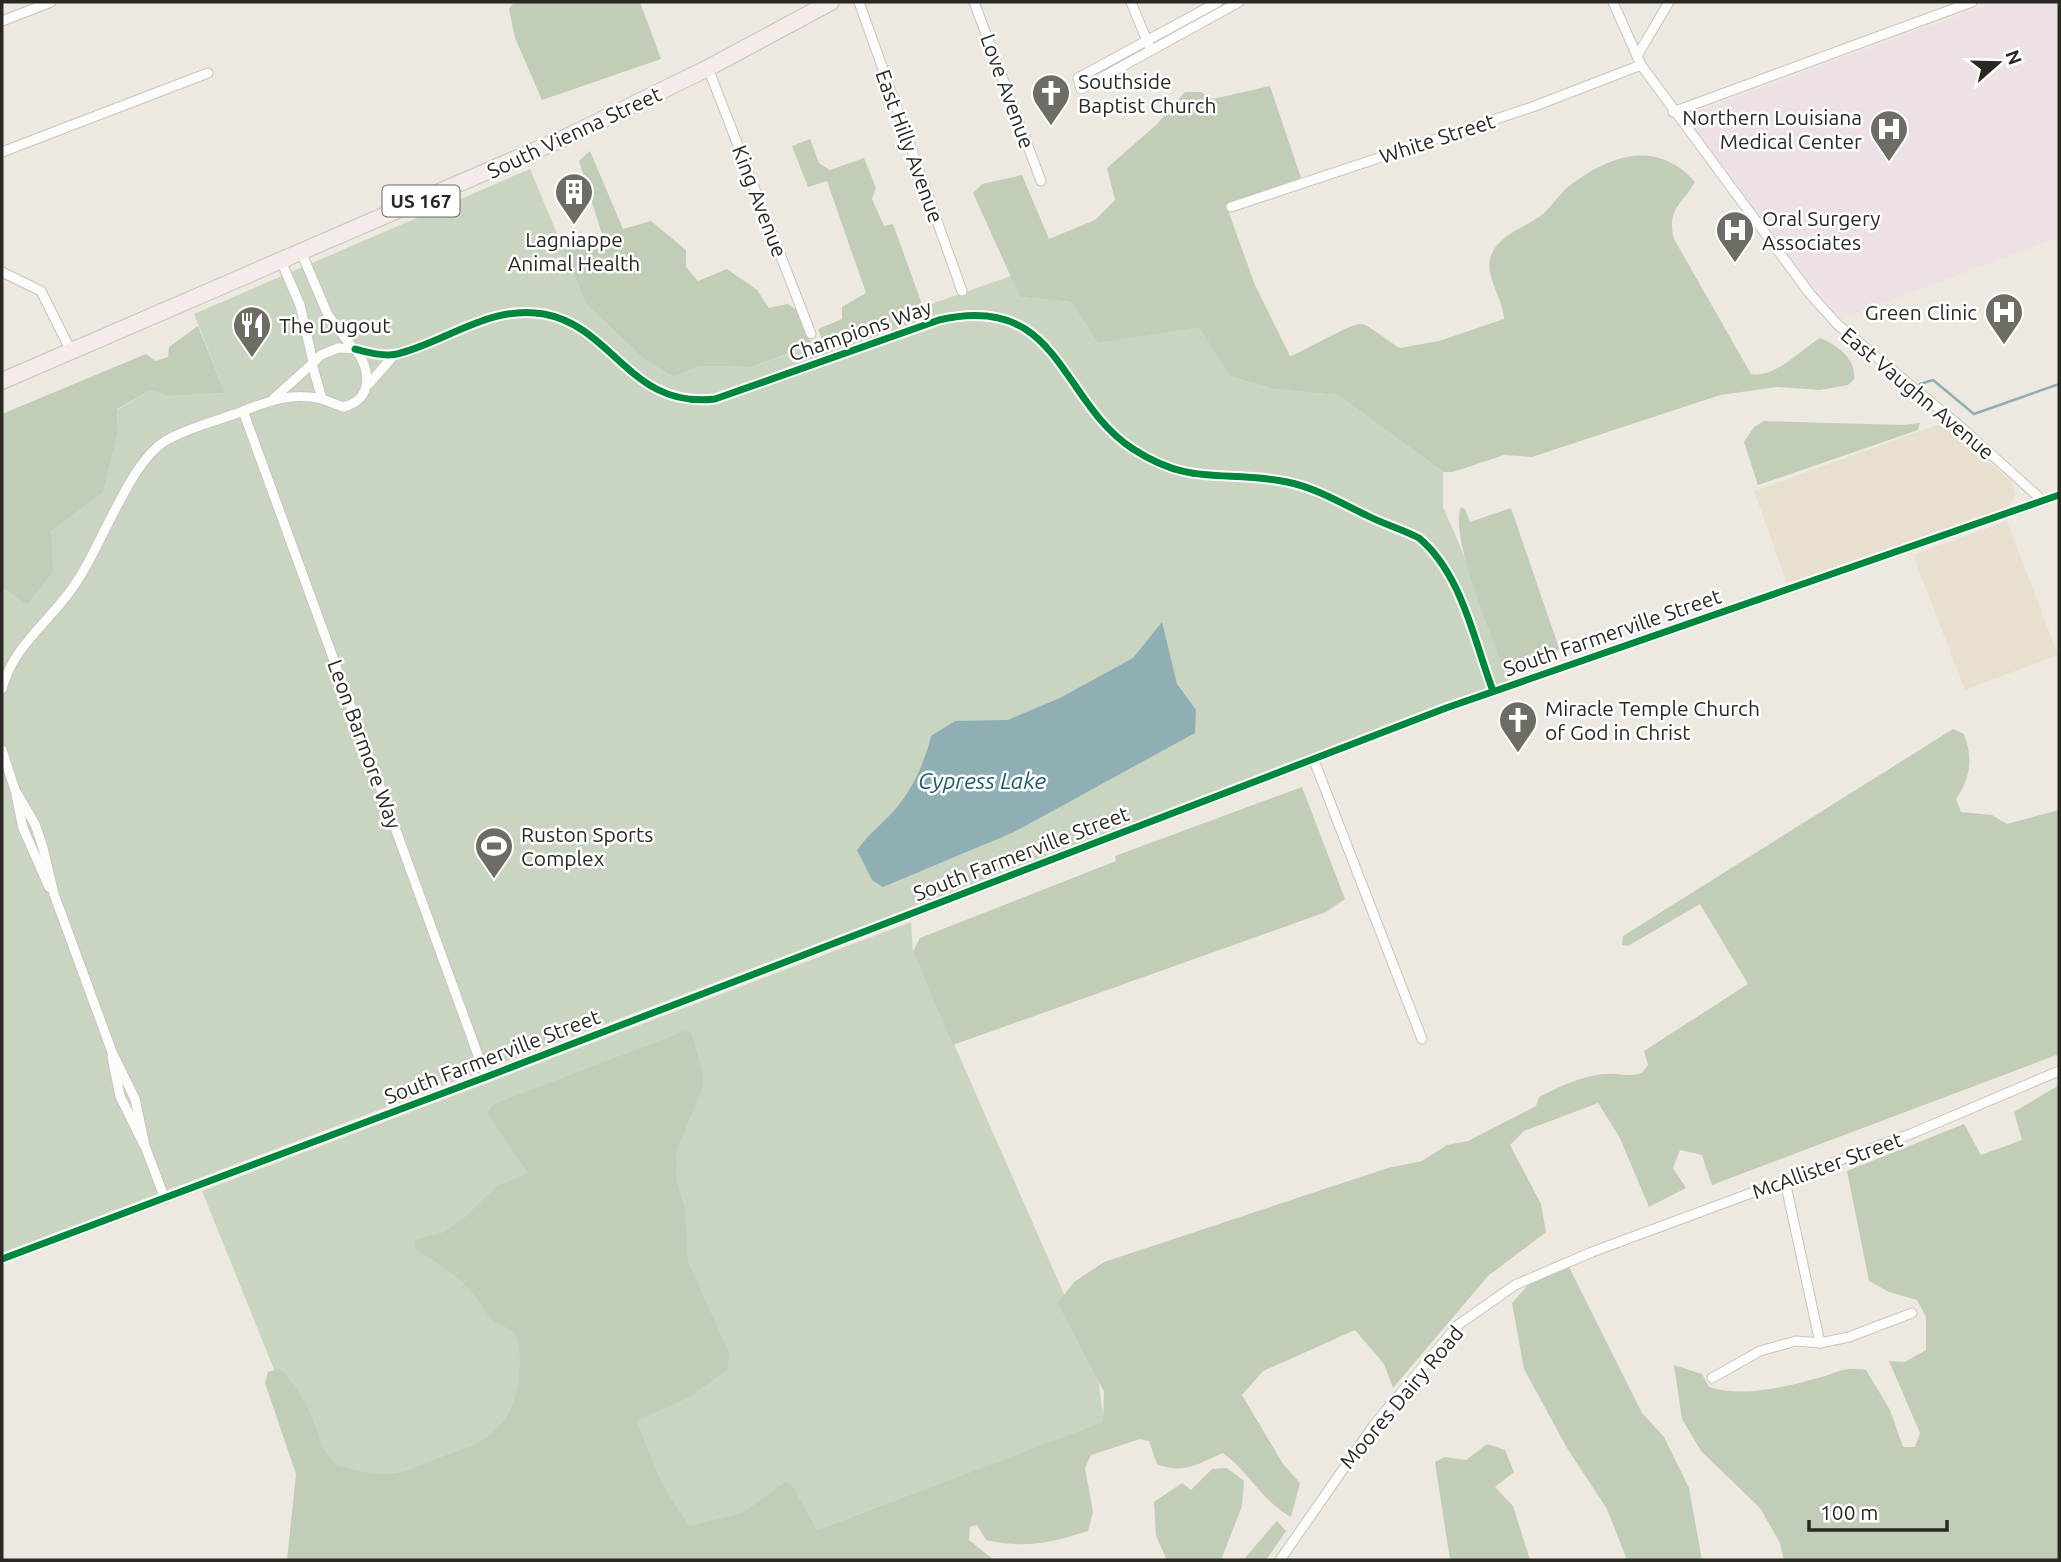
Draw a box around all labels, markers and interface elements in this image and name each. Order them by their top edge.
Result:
north arrow [1963,28,2033,98]
street label: Love Avenue [976,30,1040,152]
text: N [2001,47,2027,68]
street label: East Hilly Avenue [871,66,949,226]
place label: Southside Baptist Church [1078,69,1217,117]
church icon: Southside Baptist Church [1030,72,1072,127]
street label: South Vienna Street [483,81,665,183]
place label: Northern Louisiana Medical Center [1682,105,1862,153]
street label: White Street [1376,108,1498,168]
hospital icon: Northern Louisiana Medical Center [1868,108,1910,163]
street label: King Avenue [728,142,792,260]
building icon: Lagniappe Animal Health [553,171,595,226]
road number: US 167 [382,186,460,216]
place label: Oral Surgery Associates [1762,206,1880,254]
hospital icon: Oral Surgery Associates [1714,209,1756,264]
place label: Lagniappe Animal Health [508,227,640,275]
hospital icon: Green Clinic [1983,291,2025,346]
street label: Champions Way [786,294,934,366]
place label: Green Clinic [1865,300,1977,324]
restaurant icon: The Dugout [231,304,273,359]
place label: The Dugout [279,313,391,337]
street label: East Vaughn Avenue [1837,322,1999,464]
street label: South Farmerville Street [1500,583,1724,681]
street label: Leon Barmore Way [323,656,407,832]
place label: Miracle Temple Church of God in Christ [1545,696,1760,744]
church icon: Miracle Temple Church of God in Christ [1497,699,1539,754]
water label: Cypress Lake [918,768,1046,793]
street label: South Farmerville Street [910,801,1132,905]
place label: Ruston Sports Complex [521,822,653,870]
sports icon: Ruston Sports Complex [473,825,515,880]
street label: South Farmerville Street [381,1004,603,1108]
street label: McAllister Street [1749,1127,1905,1203]
street label: Moores Dairy Road [1334,1321,1468,1473]
scale bar [1809,1488,1947,1532]
text: 100 m [1820,1500,1878,1524]

